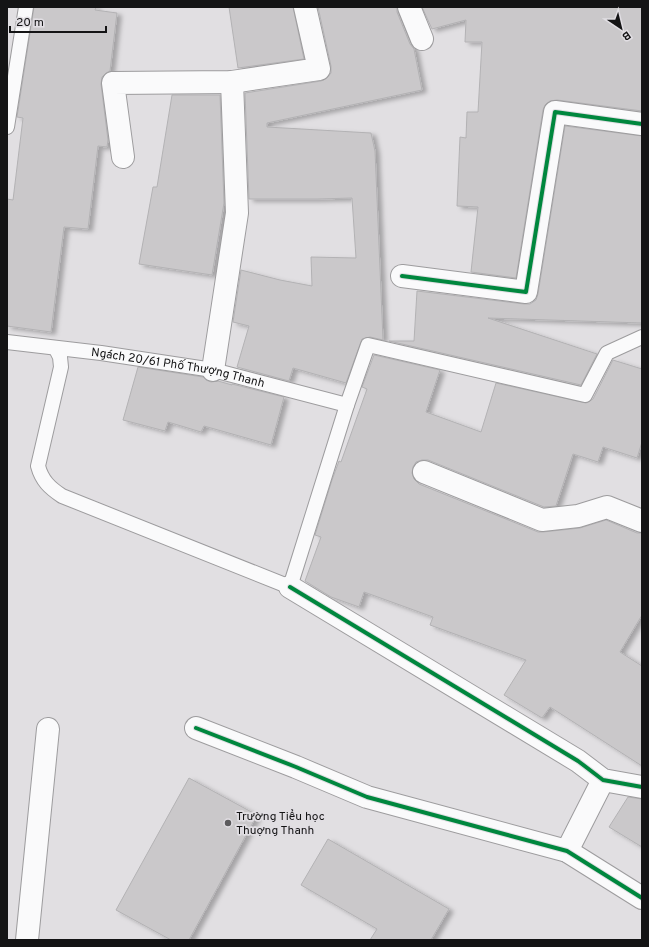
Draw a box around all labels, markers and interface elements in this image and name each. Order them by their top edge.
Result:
scale bar [10,8,106,34]
north arrow [601,8,641,48]
text: 20 m [16,15,44,31]
text: B [619,27,633,43]
street label: Ngách 20/61 Phố Thượng Thanh [90,345,266,392]
place label: Trường Tiểu học Thuợng Thanh [236,809,325,839]
marker: Trường Tiểu học Thuợng Thanh [223,818,233,828]

